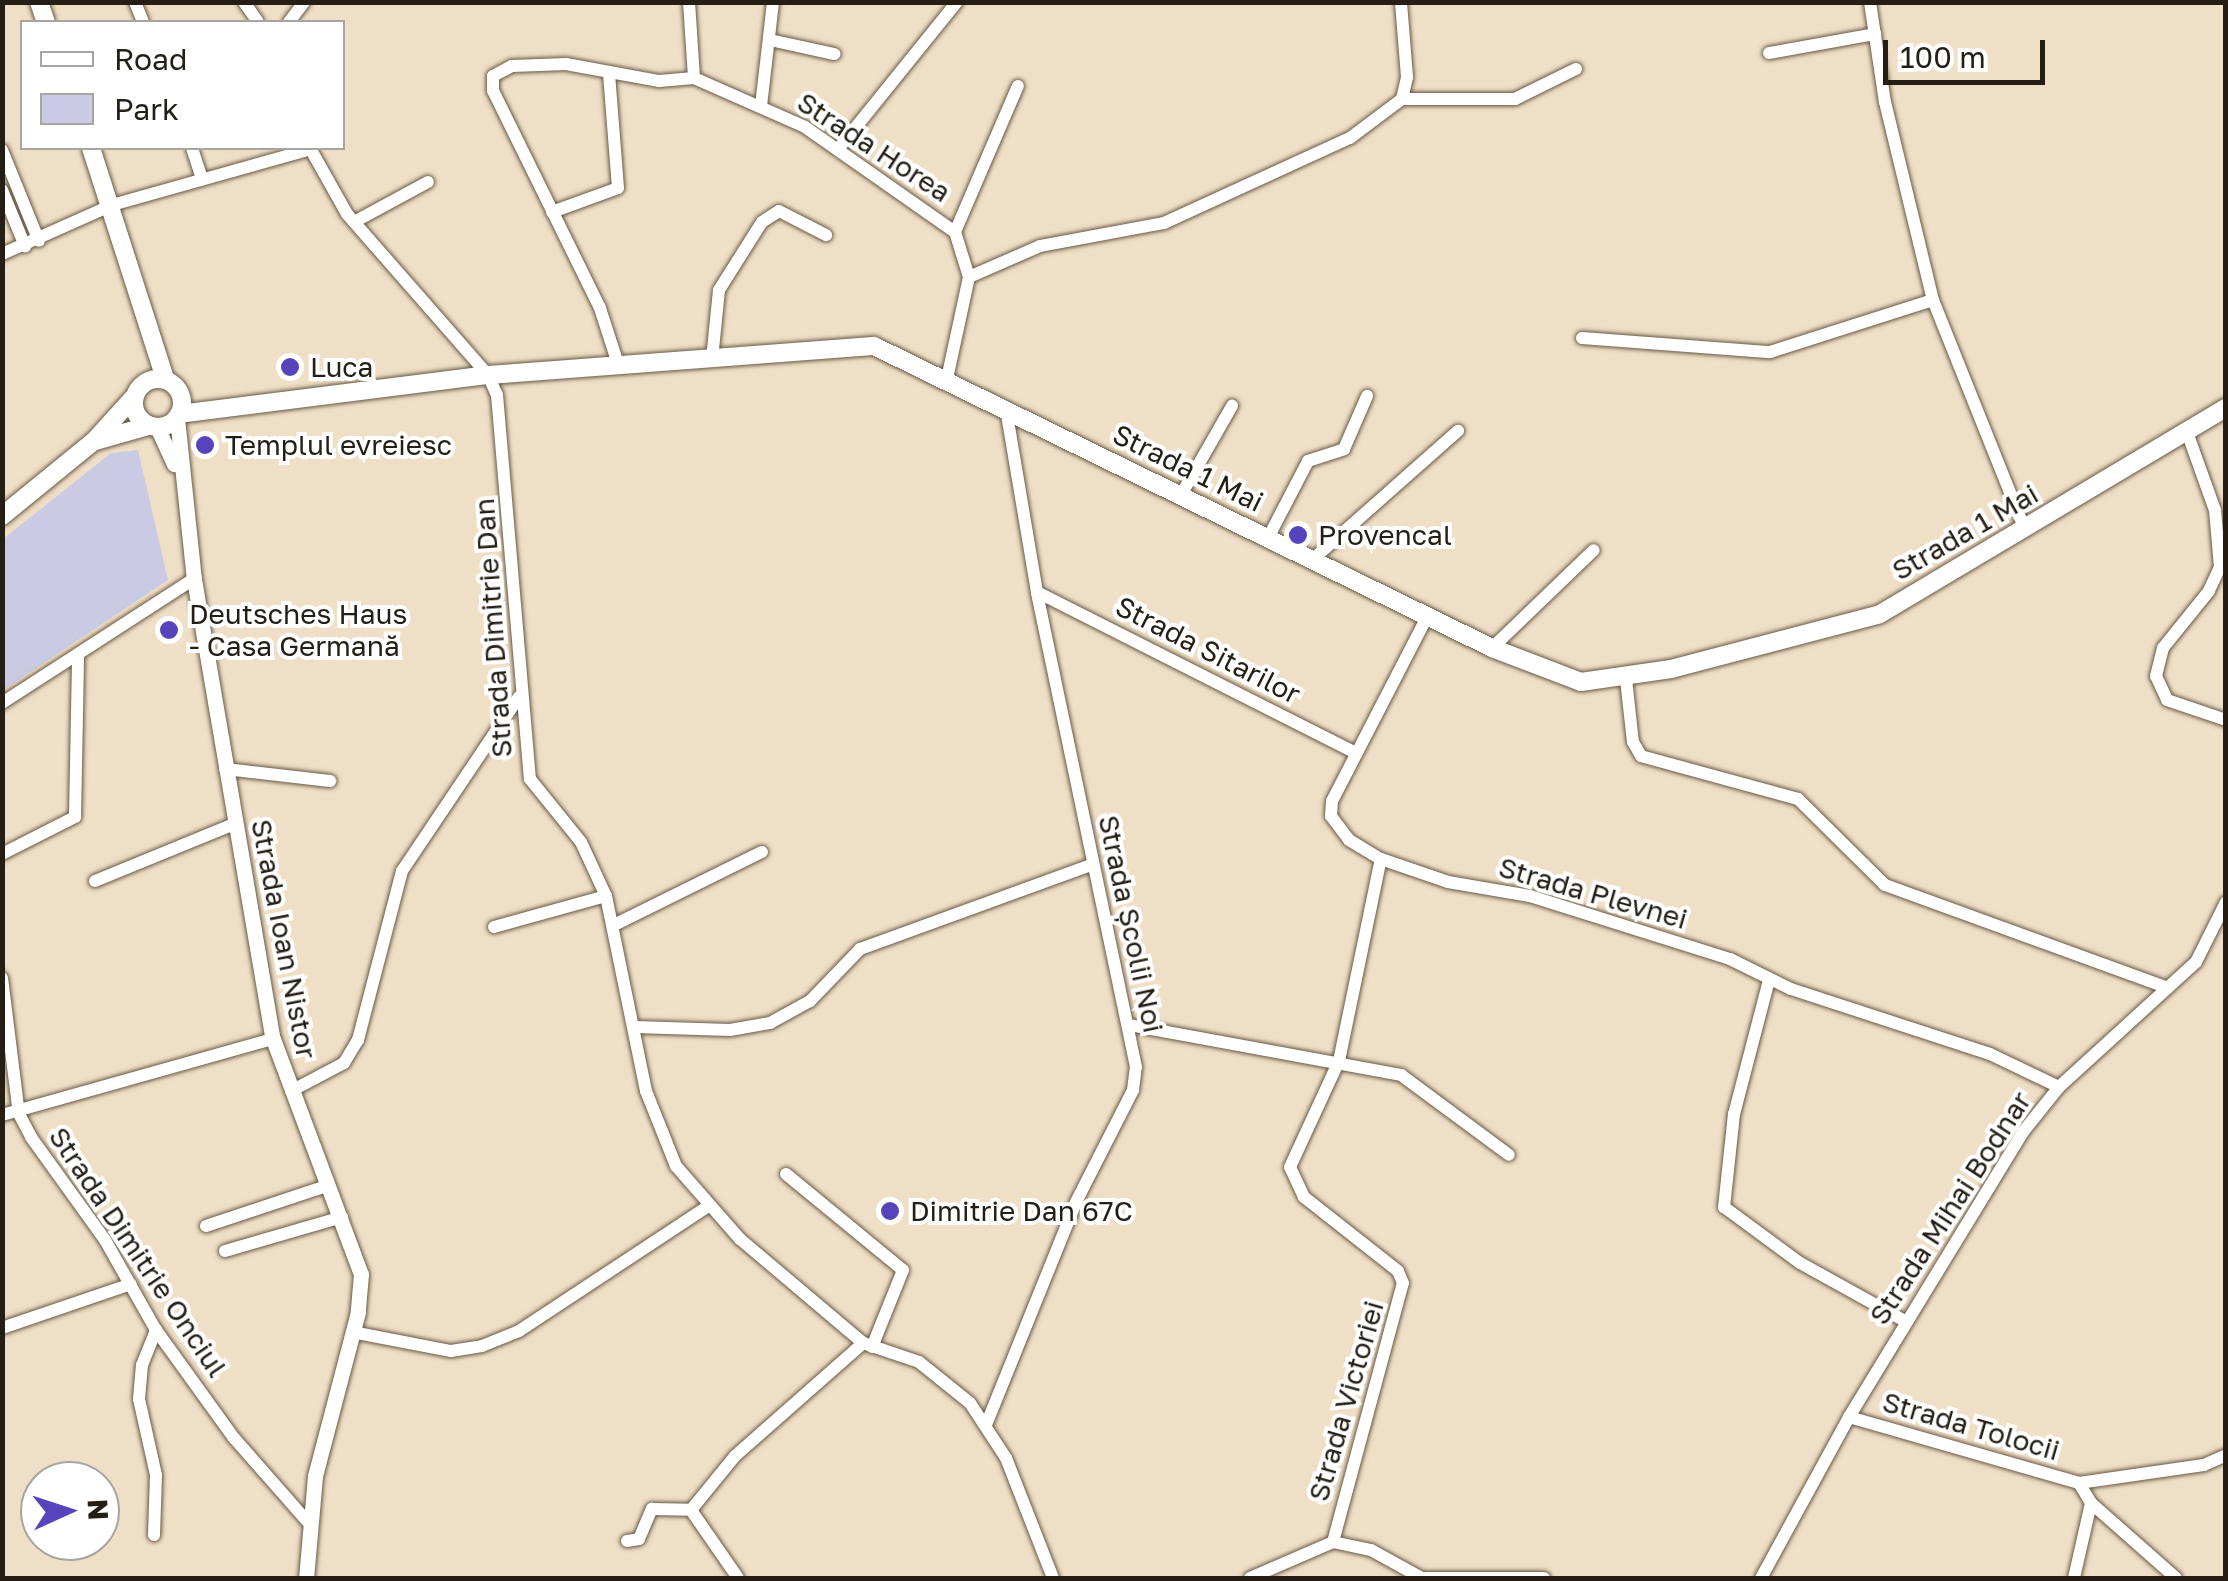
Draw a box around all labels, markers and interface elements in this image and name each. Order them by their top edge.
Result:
legend [20,20,345,150]
scale bar [1888,20,2050,82]
text: 100 m [1900,39,1986,75]
text: Road [114,41,188,77]
street label: Strada Horea [791,85,957,209]
text: Park [114,91,179,127]
place label: Luca [310,350,373,384]
marker: Luca [279,356,301,378]
street label: Strada 1 Mai [1107,417,1269,519]
place label: Templul evreiesc [225,428,452,462]
marker: Templul evreiesc [194,434,216,456]
street label: Strada 1 Mai [1886,477,2044,587]
street label: Strada Dimitrie Dan [467,497,519,759]
place label: Provencal [1318,518,1452,552]
marker: Provencal [1287,524,1309,546]
street label: Strada Sitarilor [1110,589,1306,711]
place label: Deutsches Haus - Casa Germană [189,597,407,663]
marker: Deutsches Haus - Casa Germană [158,619,180,641]
street label: Strada Școlii Noi [1092,812,1170,1036]
street label: Strada Ioan Nistor [244,816,324,1062]
street label: Strada Plevnei [1495,850,1691,936]
street label: Strada Mihai Bodnar [1862,1085,2038,1331]
street label: Strada Dimitrie Onciul [42,1121,234,1383]
place label: Dimitrie Dan 67C [910,1194,1133,1228]
marker: Dimitrie Dan 67C [879,1200,901,1222]
street label: Strada Victoriei [1301,1297,1391,1505]
street label: Strada Tolocii [1879,1385,2063,1467]
north arrow [20,1461,120,1561]
text: N [81,1498,115,1521]

